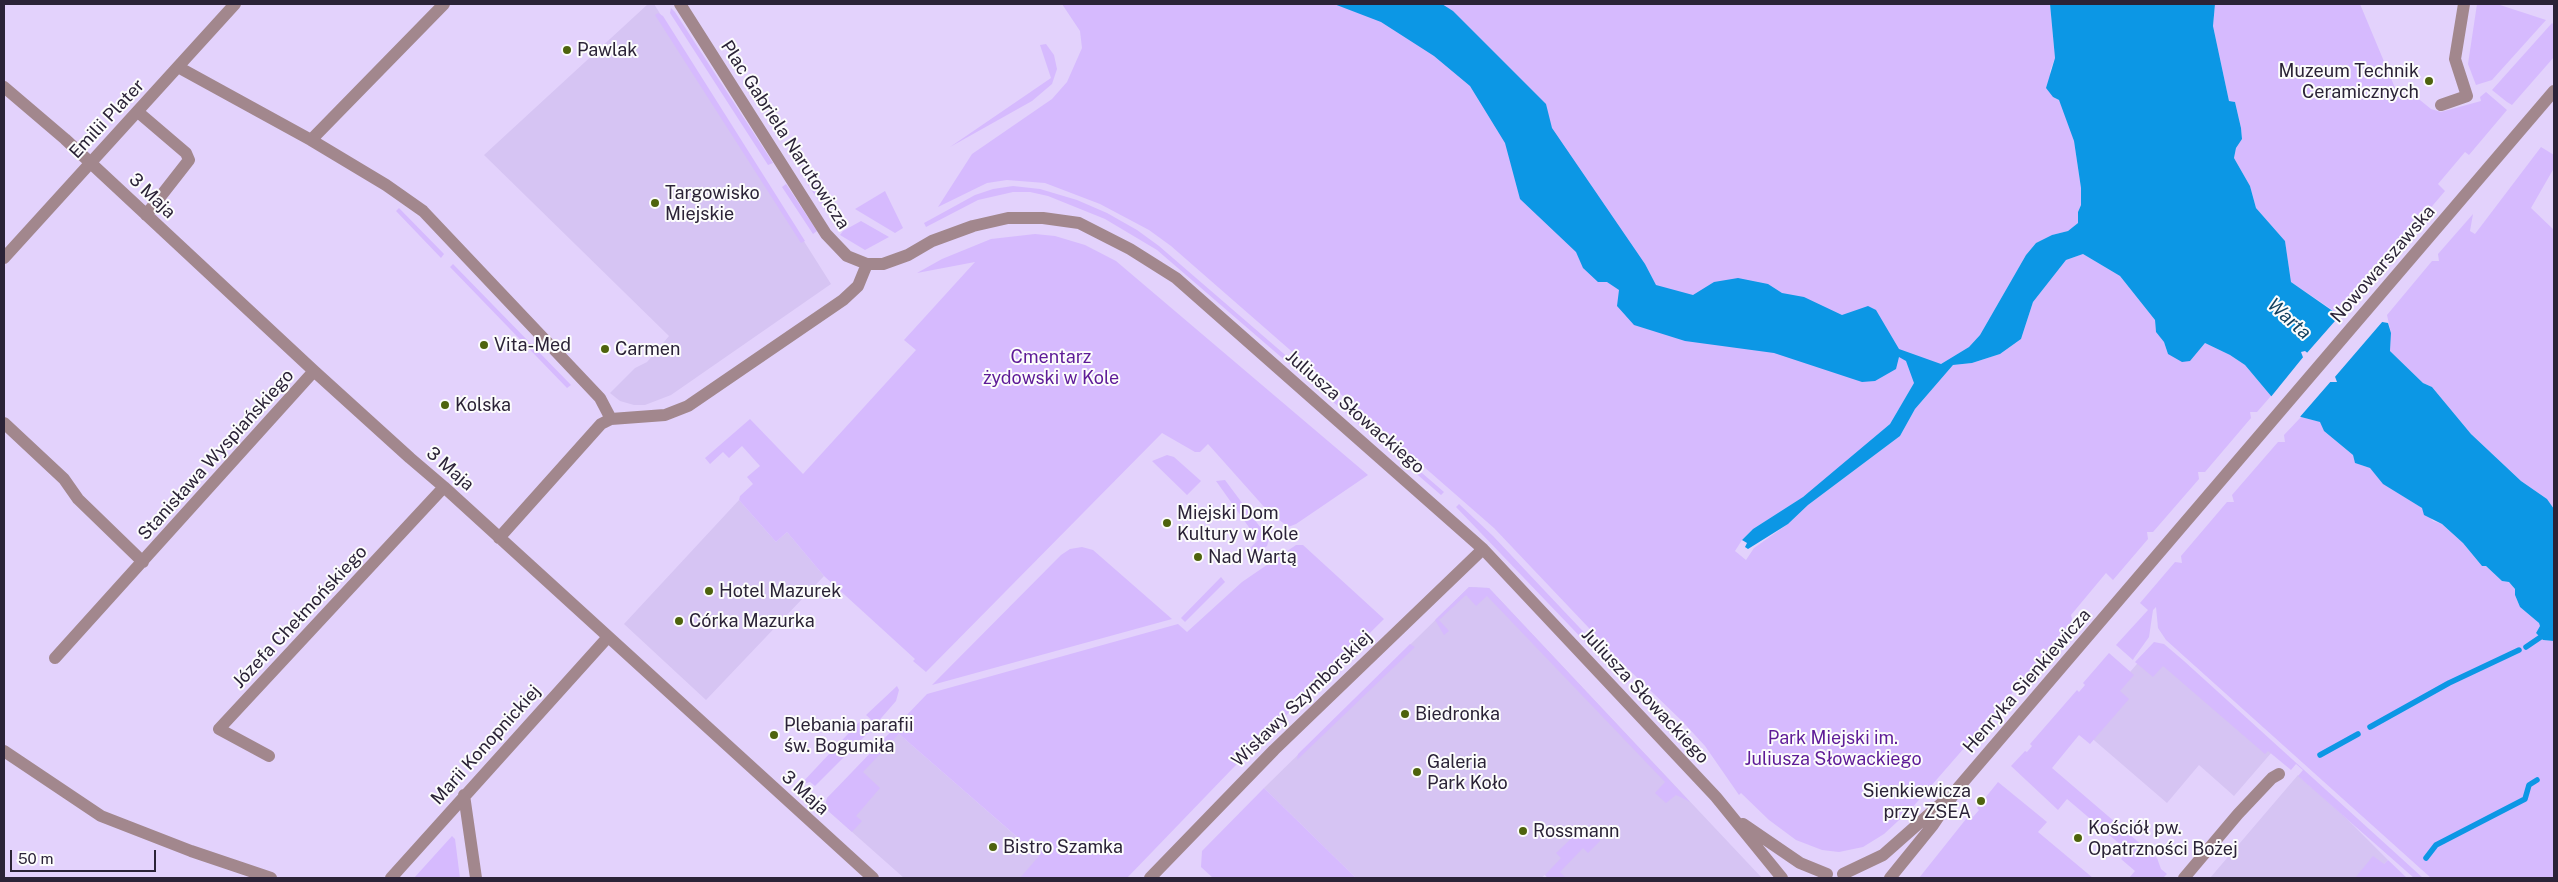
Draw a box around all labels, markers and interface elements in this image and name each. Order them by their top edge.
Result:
street label: Plac Gabriela Narutowicza [716,37,854,233]
place label: Pawlak [577,39,637,61]
marker: Pawlak [561,44,573,56]
place label: Muzeum Technik Ceramicznych [2279,60,2419,102]
street label: Emilii Plater [65,75,149,163]
marker: Muzeum Technik Ceramicznych [2423,75,2435,87]
street label: 3 Maja [124,169,180,223]
place label: Targowisko Miejskie [665,182,760,224]
marker: Targowisko Miejskie [649,197,661,209]
street label: Nowowarszawska [2326,201,2440,327]
water label: Warta [2263,294,2315,344]
place label: Vita-Med [494,334,571,356]
place label: Carmen [615,338,680,360]
marker: Vita-Med [478,339,490,351]
marker: Carmen [599,343,611,355]
park label: Cmentarz żydowski w Kole [983,346,1119,388]
street label: Juliusza Słowackiego [1281,346,1429,478]
street label: Stanisława Wyspiańskiego [134,365,298,545]
place label: Kolska [455,394,511,416]
marker: Kolska [439,399,451,411]
street label: 3 Maja [422,442,478,496]
place label: Miejski Dom Kultury w Kole [1177,502,1298,544]
marker: Miejski Dom Kultury w Kole [1161,517,1173,529]
street label: Józefa Chełmońskiego [228,541,372,693]
place label: Nad Wartą [1208,546,1297,568]
marker: Nad Wartą [1192,551,1204,563]
place label: Hotel Mazurek [719,580,841,602]
marker: Hotel Mazurek [703,585,715,597]
street label: Henryka Sienkiewicza [1959,605,2095,757]
place label: Córka Mazurka [689,610,815,632]
marker: Córka Mazurka [673,615,685,627]
street label: Juliusza Słowackiego [1577,624,1713,768]
street label: Wisławy Szymborskiej [1227,626,1377,772]
street label: Marii Konopnickiej [427,681,545,809]
place label: Biedronka [1415,703,1500,725]
marker: Biedronka [1399,708,1411,720]
place label: Plebania parafii św. Bogumiła [784,714,913,756]
park label: Park Miejski im. Juliusza Słowackiego [1744,727,1922,770]
marker: Plebania parafii św. Bogumiła [768,729,780,741]
place label: Galeria Park Koło [1427,751,1508,794]
street label: 3 Maja [777,766,833,820]
marker: Galeria Park Koło [1411,766,1423,778]
place label: Sienkiewicza przy ZSEA [1863,780,1971,822]
marker: Sienkiewicza przy ZSEA [1975,795,1987,807]
place label: Kościół pw. Opatrzności Bożej [2088,817,2238,860]
place label: Rossmann [1533,820,1619,842]
marker: Rossmann [1517,825,1529,837]
marker: Kościół pw. Opatrzności Bożej [2072,832,2084,844]
place label: Bistro Szamka [1003,836,1123,858]
scale bar [12,840,159,872]
marker: Bistro Szamka [987,841,999,853]
text: 50 m [18,850,53,867]

